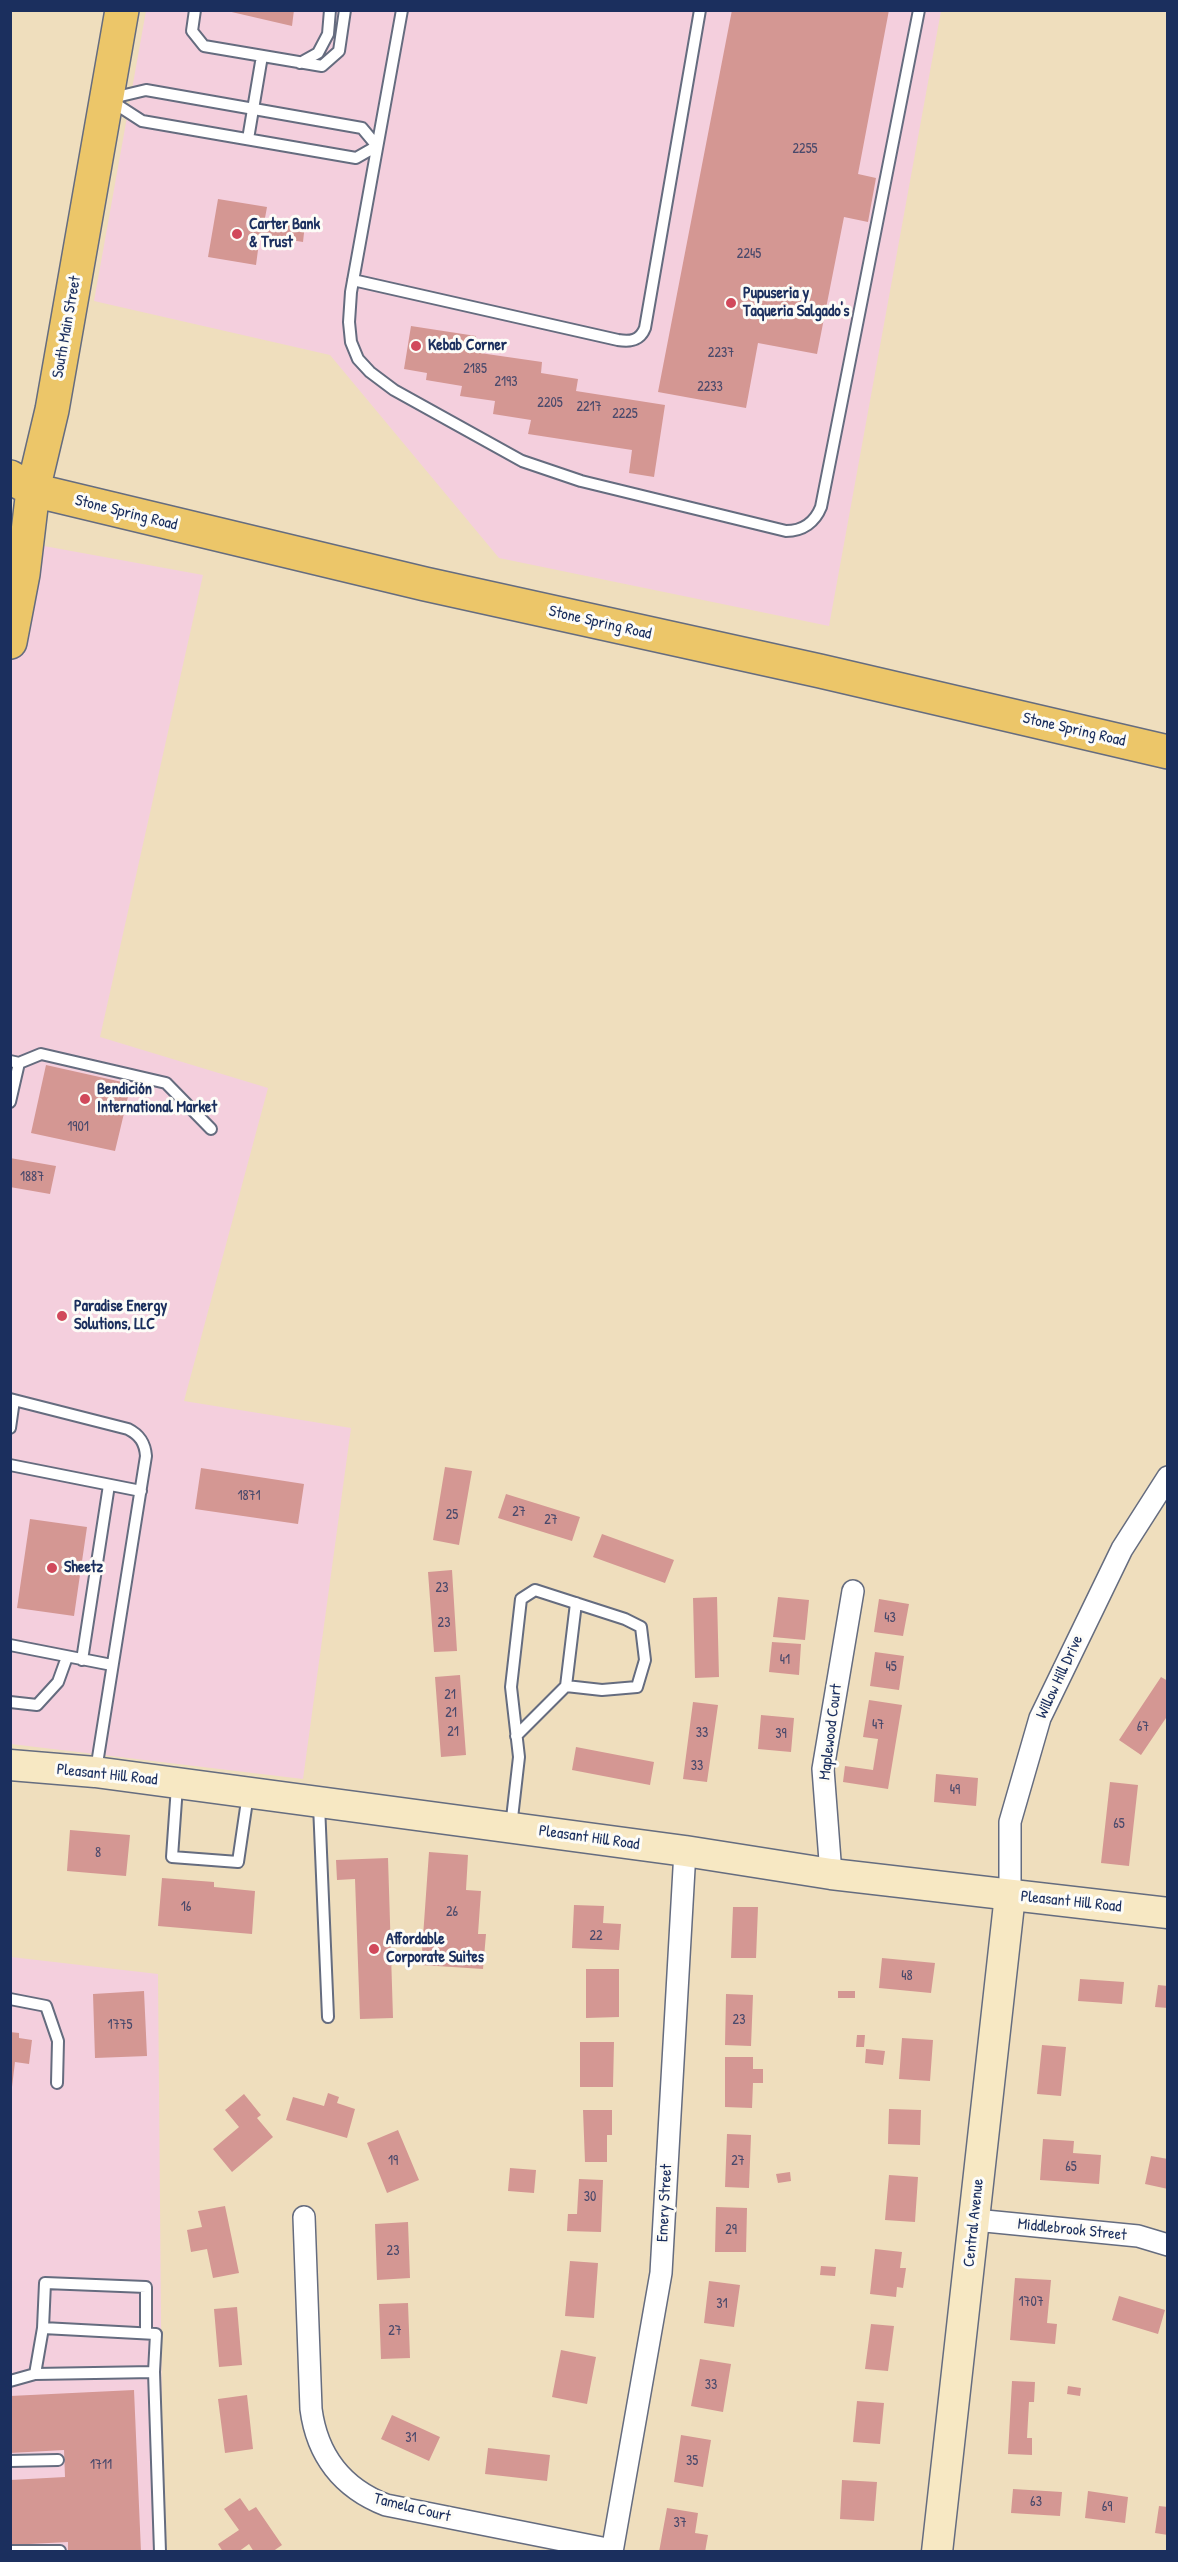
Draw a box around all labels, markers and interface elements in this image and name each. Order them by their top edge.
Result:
house number: 2255 [793,141,817,157]
place label: Carter Bank & Trust [249,215,320,253]
marker: Carter Bank & Trust [230,227,244,241]
house number: 2245 [737,246,761,262]
street label: South Main Street [49,274,85,380]
place label: Pupuseria y Taqueria Salgado's [743,284,849,322]
marker: Pupuseria y Taqueria Salgado's [724,296,738,310]
place label: Kebab Corner [428,336,507,356]
marker: Kebab Corner [409,339,423,353]
house number: 2237 [708,345,734,361]
house number: 2185 [463,361,487,377]
house number: 2193 [494,374,518,390]
house number: 2233 [697,379,723,395]
house number: 2205 [537,395,563,411]
house number: 2217 [576,399,602,415]
house number: 2225 [612,406,638,422]
street label: Stone Spring Road [73,491,179,535]
street label: Stone Spring Road [547,602,653,644]
street label: Stone Spring Road [1021,709,1127,751]
place label: Bendición International Market [97,1080,217,1118]
marker: Bendición International Market [78,1092,92,1106]
house number: 1901 [67,1119,89,1135]
house number: 1887 [20,1169,44,1185]
place label: Paradise Energy Solutions, LLC [74,1297,167,1335]
marker: Paradise Energy Solutions, LLC [55,1309,69,1323]
house number: 1871 [237,1488,261,1504]
house number: 27 [512,1504,526,1520]
house number: 25 [446,1507,458,1523]
house number: 27 [544,1512,558,1528]
place label: Sheetz [64,1558,103,1578]
marker: Sheetz [45,1561,59,1575]
house number: 23 [436,1580,448,1596]
house number: 43 [884,1610,896,1626]
house number: 23 [438,1615,450,1631]
street label: Willow Hill Drive [1032,1632,1088,1722]
house number: 41 [780,1652,790,1668]
house number: 45 [885,1659,897,1675]
street label: Maplewood Court [816,1683,846,1781]
house number: 21 [444,1687,456,1703]
house number: 21 [445,1705,457,1721]
house number: 47 [872,1717,884,1733]
house number: 67 [1137,1719,1149,1735]
house number: 21 [447,1724,459,1740]
house number: 33 [696,1725,708,1741]
house number: 39 [775,1726,787,1742]
house number: 33 [691,1758,703,1774]
street label: Pleasant Hill Road [56,1760,158,1790]
house number: 49 [950,1782,960,1798]
house number: 65 [1113,1816,1125,1832]
street label: Pleasant Hill Road [538,1821,640,1855]
house number: 8 [95,1845,101,1861]
street label: Pleasant Hill Road [1020,1887,1122,1917]
house number: 16 [181,1899,191,1915]
house number: 26 [446,1904,458,1920]
house number: 22 [589,1928,603,1944]
place label: Affordable Corporate Suites [386,1930,484,1968]
marker: Affordable Corporate Suites [367,1942,381,1956]
house number: 48 [901,1968,913,1984]
house number: 23 [733,2012,745,2028]
house number: 1775 [108,2017,132,2033]
house number: 19 [388,2153,398,2169]
house number: 27 [731,2153,745,2169]
house number: 65 [1065,2159,1077,2175]
street label: Emery Street [653,2163,677,2243]
street label: Central Avenue [960,2178,988,2268]
house number: 30 [584,2189,596,2205]
street label: Middlebrook Street [1017,2215,1127,2245]
house number: 29 [725,2222,737,2238]
house number: 23 [387,2243,399,2259]
house number: 1707 [1018,2294,1044,2310]
house number: 31 [716,2296,728,2312]
house number: 27 [388,2323,402,2339]
house number: 33 [705,2377,717,2393]
house number: 31 [405,2430,417,2446]
house number: 35 [686,2453,698,2469]
house number: 1711 [90,2457,112,2473]
street label: Tamela Court [372,2489,452,2527]
house number: 63 [1030,2494,1042,2510]
house number: 69 [1102,2499,1112,2515]
house number: 37 [673,2515,687,2531]

